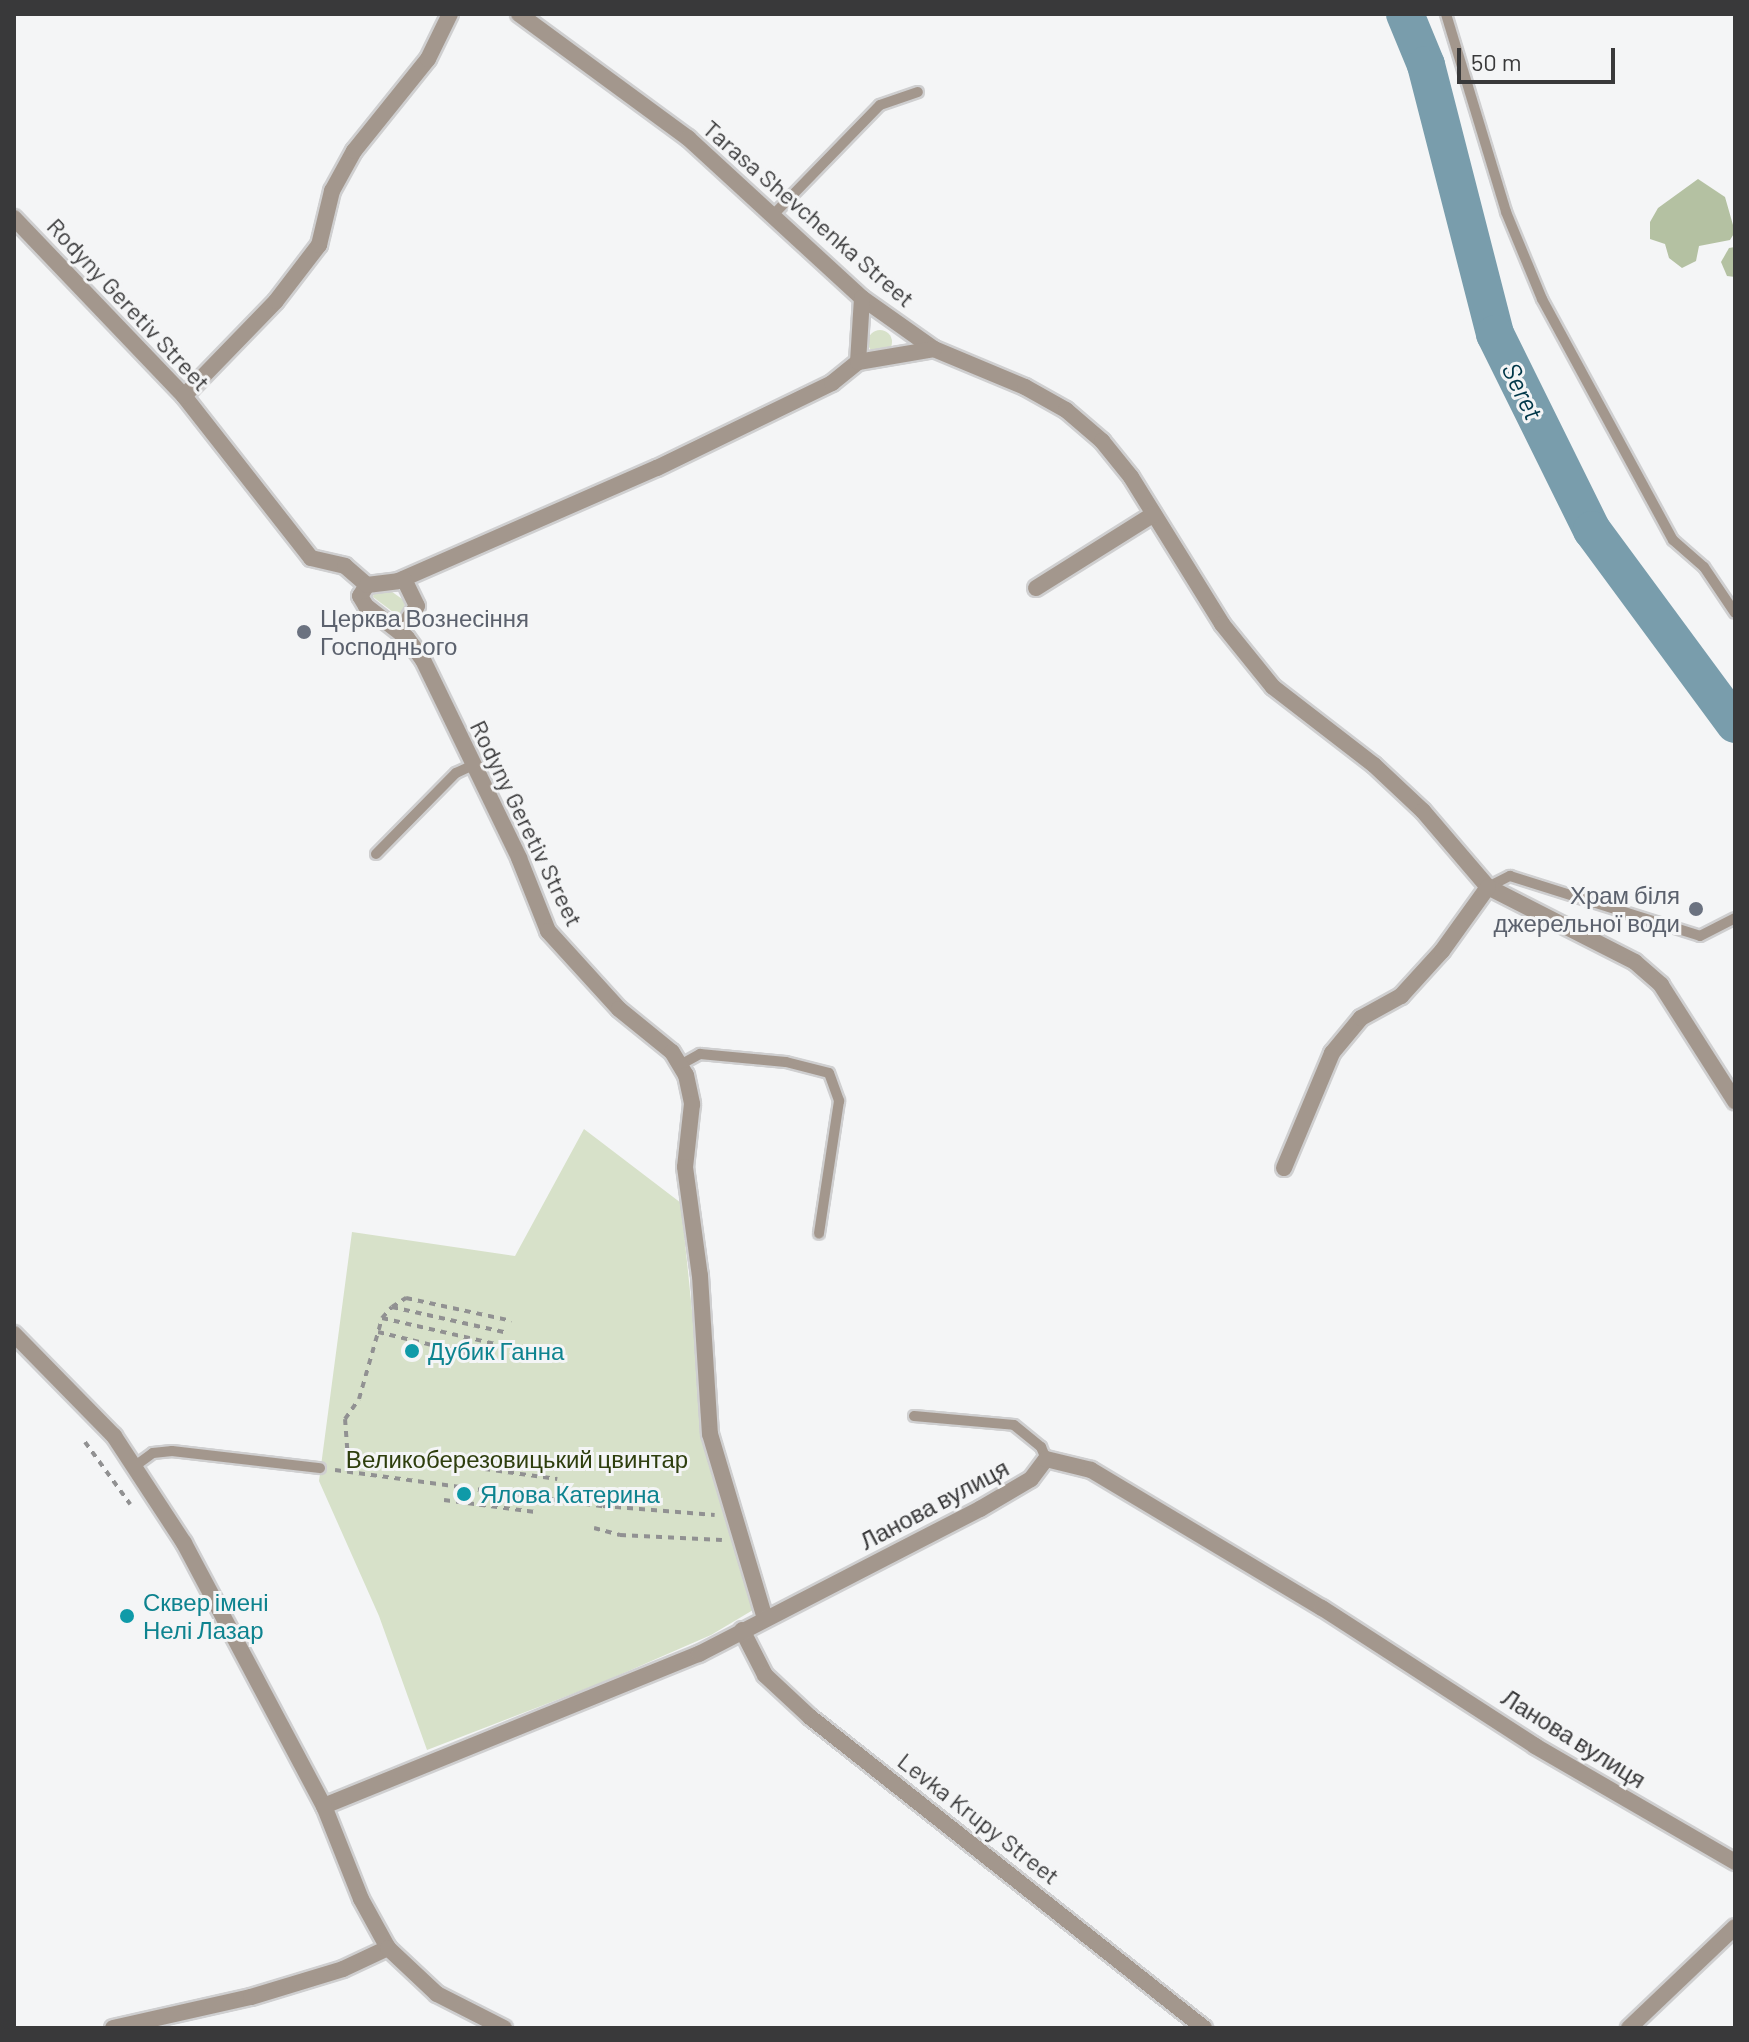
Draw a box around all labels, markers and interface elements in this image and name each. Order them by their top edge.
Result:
scale bar [1461,32,1619,82]
text: 50 m [1471,47,1522,76]
street label: Tarasa Shevchenka Street [697,113,921,313]
street label: Rodyny Geretiv Street [41,212,217,396]
water label: Seret [1496,357,1550,425]
place label: Церква Вознесіння Господнього [320,604,529,660]
marker: Церква Вознесіння Господнього [295,623,313,641]
street label: Rodyny Geretiv Street [465,715,589,931]
place label: Храм біля джерельної води [1493,881,1680,937]
marker: Храм біля джерельної води [1687,900,1705,918]
place label: Дубик Ганна [428,1337,564,1365]
marker: Дубик Ганна [403,1342,421,1360]
park label: Великоберезовицький цвинтар [346,1445,688,1473]
street label: Ланова вулиця [855,1453,1013,1555]
place label: Ялова Катерина [480,1480,660,1508]
marker: Ялова Катерина [455,1485,473,1503]
place label: Сквер імені Нелі Лазар [143,1588,269,1644]
marker: Сквер імені Нелі Лазар [118,1607,136,1625]
street label: Ланова вулиця [1497,1682,1651,1794]
street label: Levka Krupy Street [892,1746,1066,1890]

